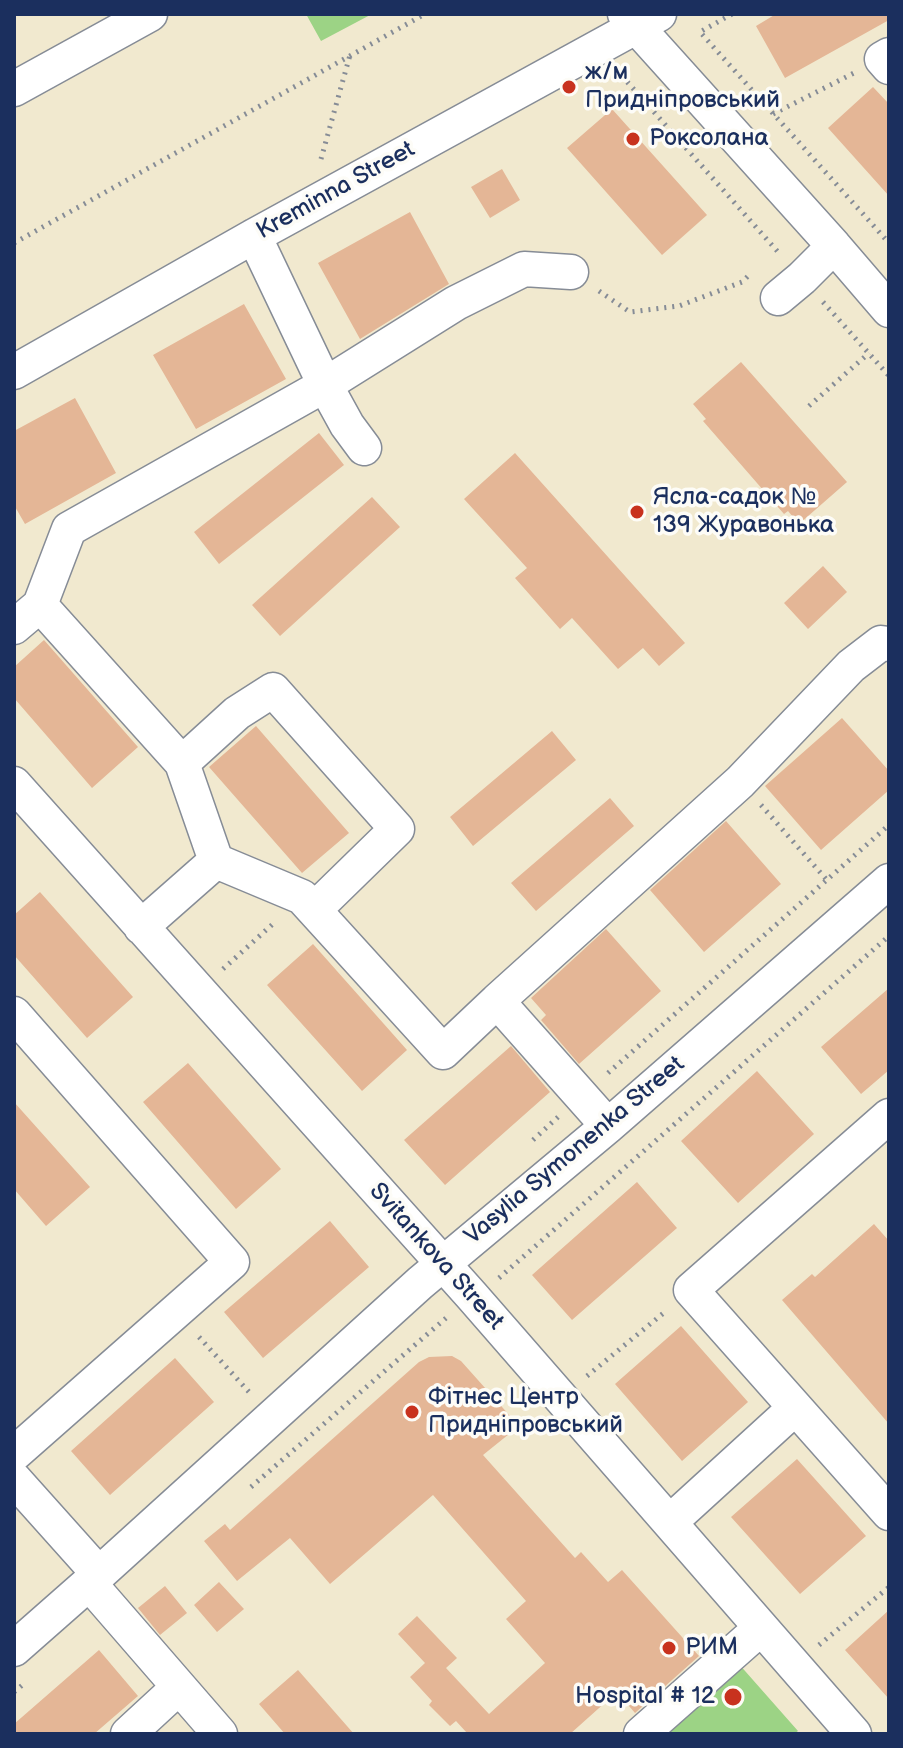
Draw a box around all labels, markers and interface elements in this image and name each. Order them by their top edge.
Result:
place label: ж/м Придніпровський [585,59,780,115]
marker: ж/м Придніпровський [560,78,578,96]
place label: Роксолана [649,125,769,153]
marker: Роксолана [624,130,642,148]
street label: Kreminna Street [252,136,420,246]
place label: Ясла-садок № 139 Журавонька [653,484,834,540]
marker: Ясла-садок № 139 Журавонька [628,503,646,521]
street label: Vasylia Symonenka Street [459,1051,691,1251]
street label: Svitankova Street [363,1178,509,1336]
place label: Фітнес Центр Придніпровський [428,1384,623,1440]
marker: Фітнес Центр Придніпровський [403,1403,421,1421]
place label: РИМ [685,1634,738,1662]
marker: РИМ [660,1639,678,1657]
place label: Hospital # 12 [575,1683,715,1711]
marker: Hospital # 12 [722,1686,744,1708]

